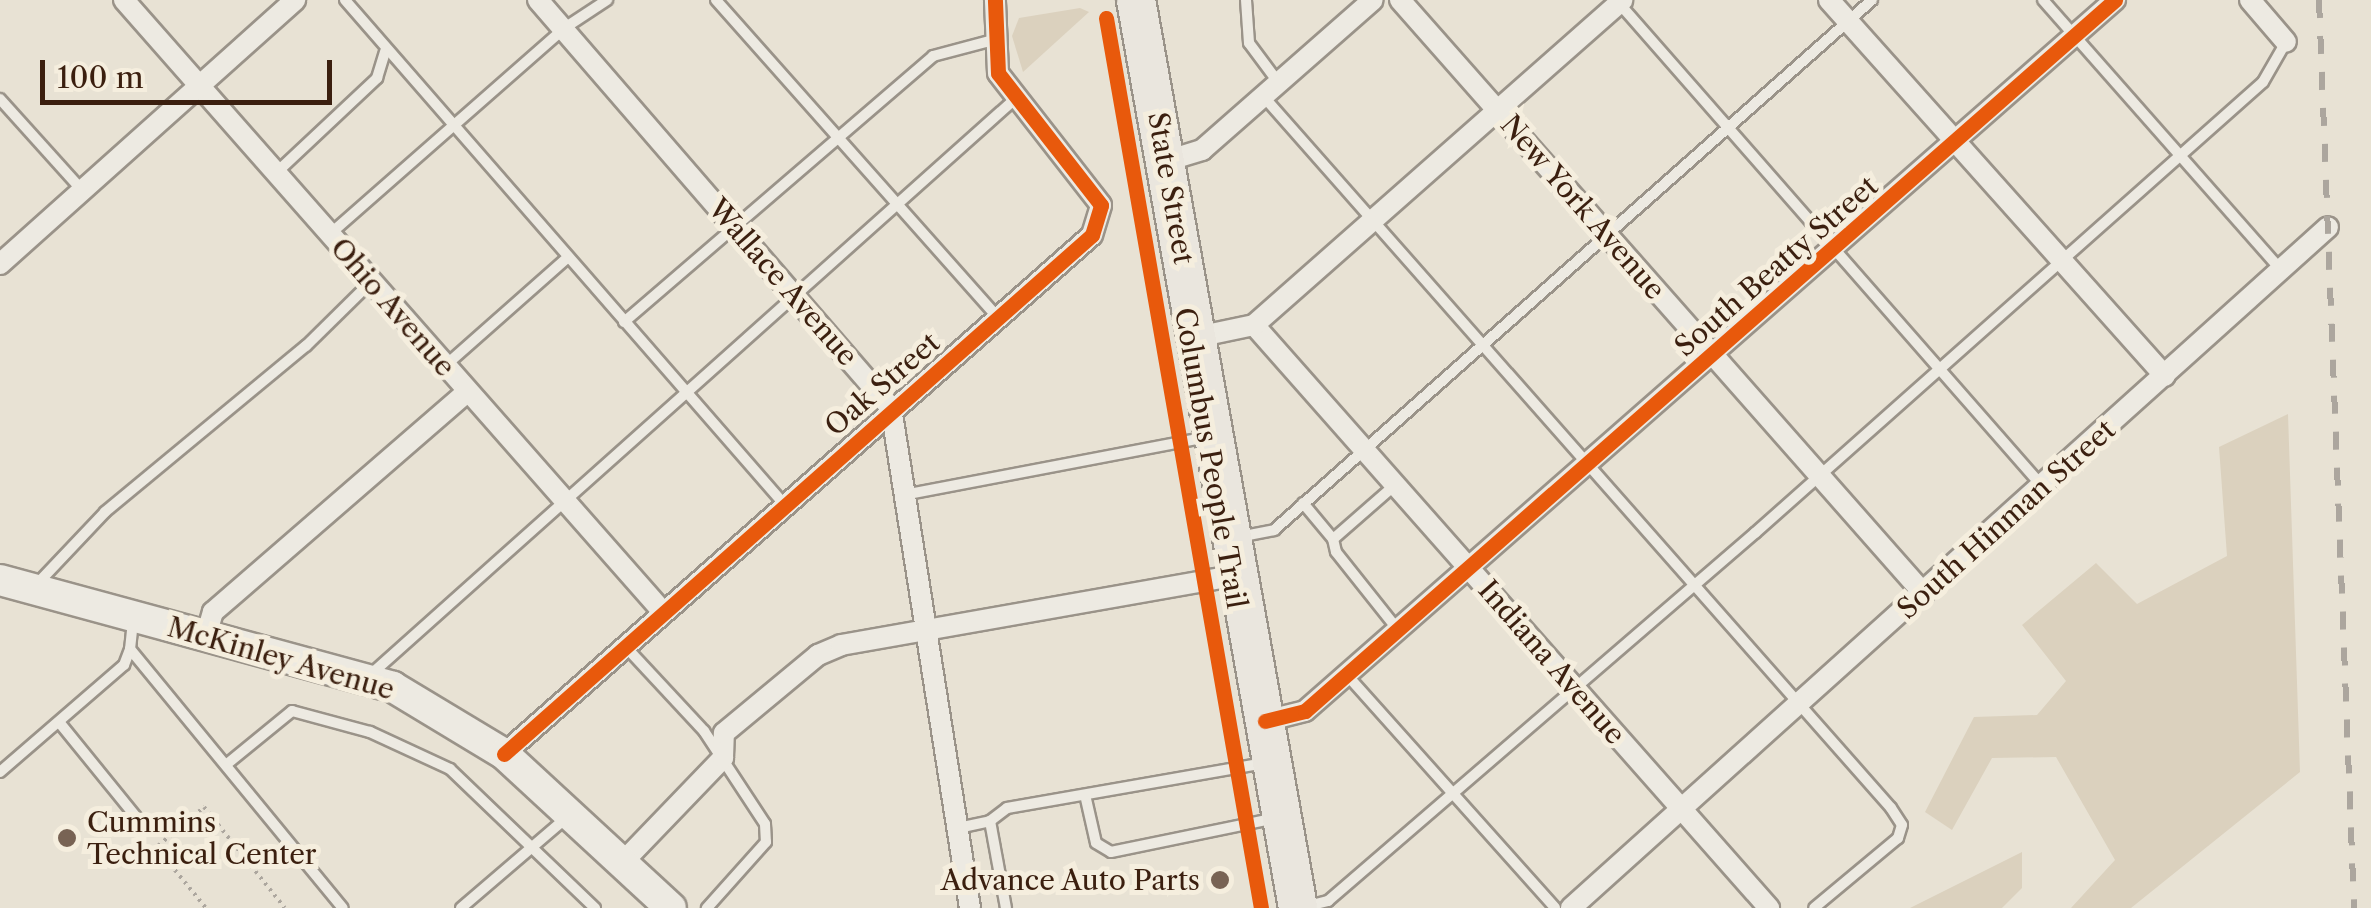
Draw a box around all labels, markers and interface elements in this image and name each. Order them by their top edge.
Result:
scale bar [45,40,338,102]
text: 100 m [57,59,144,96]
street label: New York Avenue [1493,107,1673,307]
street label: State Street [1141,109,1201,267]
street label: South Beatty Street [1668,169,1884,363]
street label: Wallace Avenue [701,191,865,373]
street label: Ohio Avenue [323,231,463,383]
street label: Columbus People Trail [1168,304,1254,612]
street label: Oak Street [818,325,946,443]
street label: South Hinman Street [1890,412,2122,626]
street label: Indiana Avenue [1471,573,1633,751]
street label: McKinley Avenue [163,609,399,707]
place label: Cummins Technical Center [87,805,317,871]
marker: Cummins Technical Center [56,827,78,849]
place label: Advance Auto Parts [940,863,1200,897]
marker: Advance Auto Parts [1209,869,1231,891]

